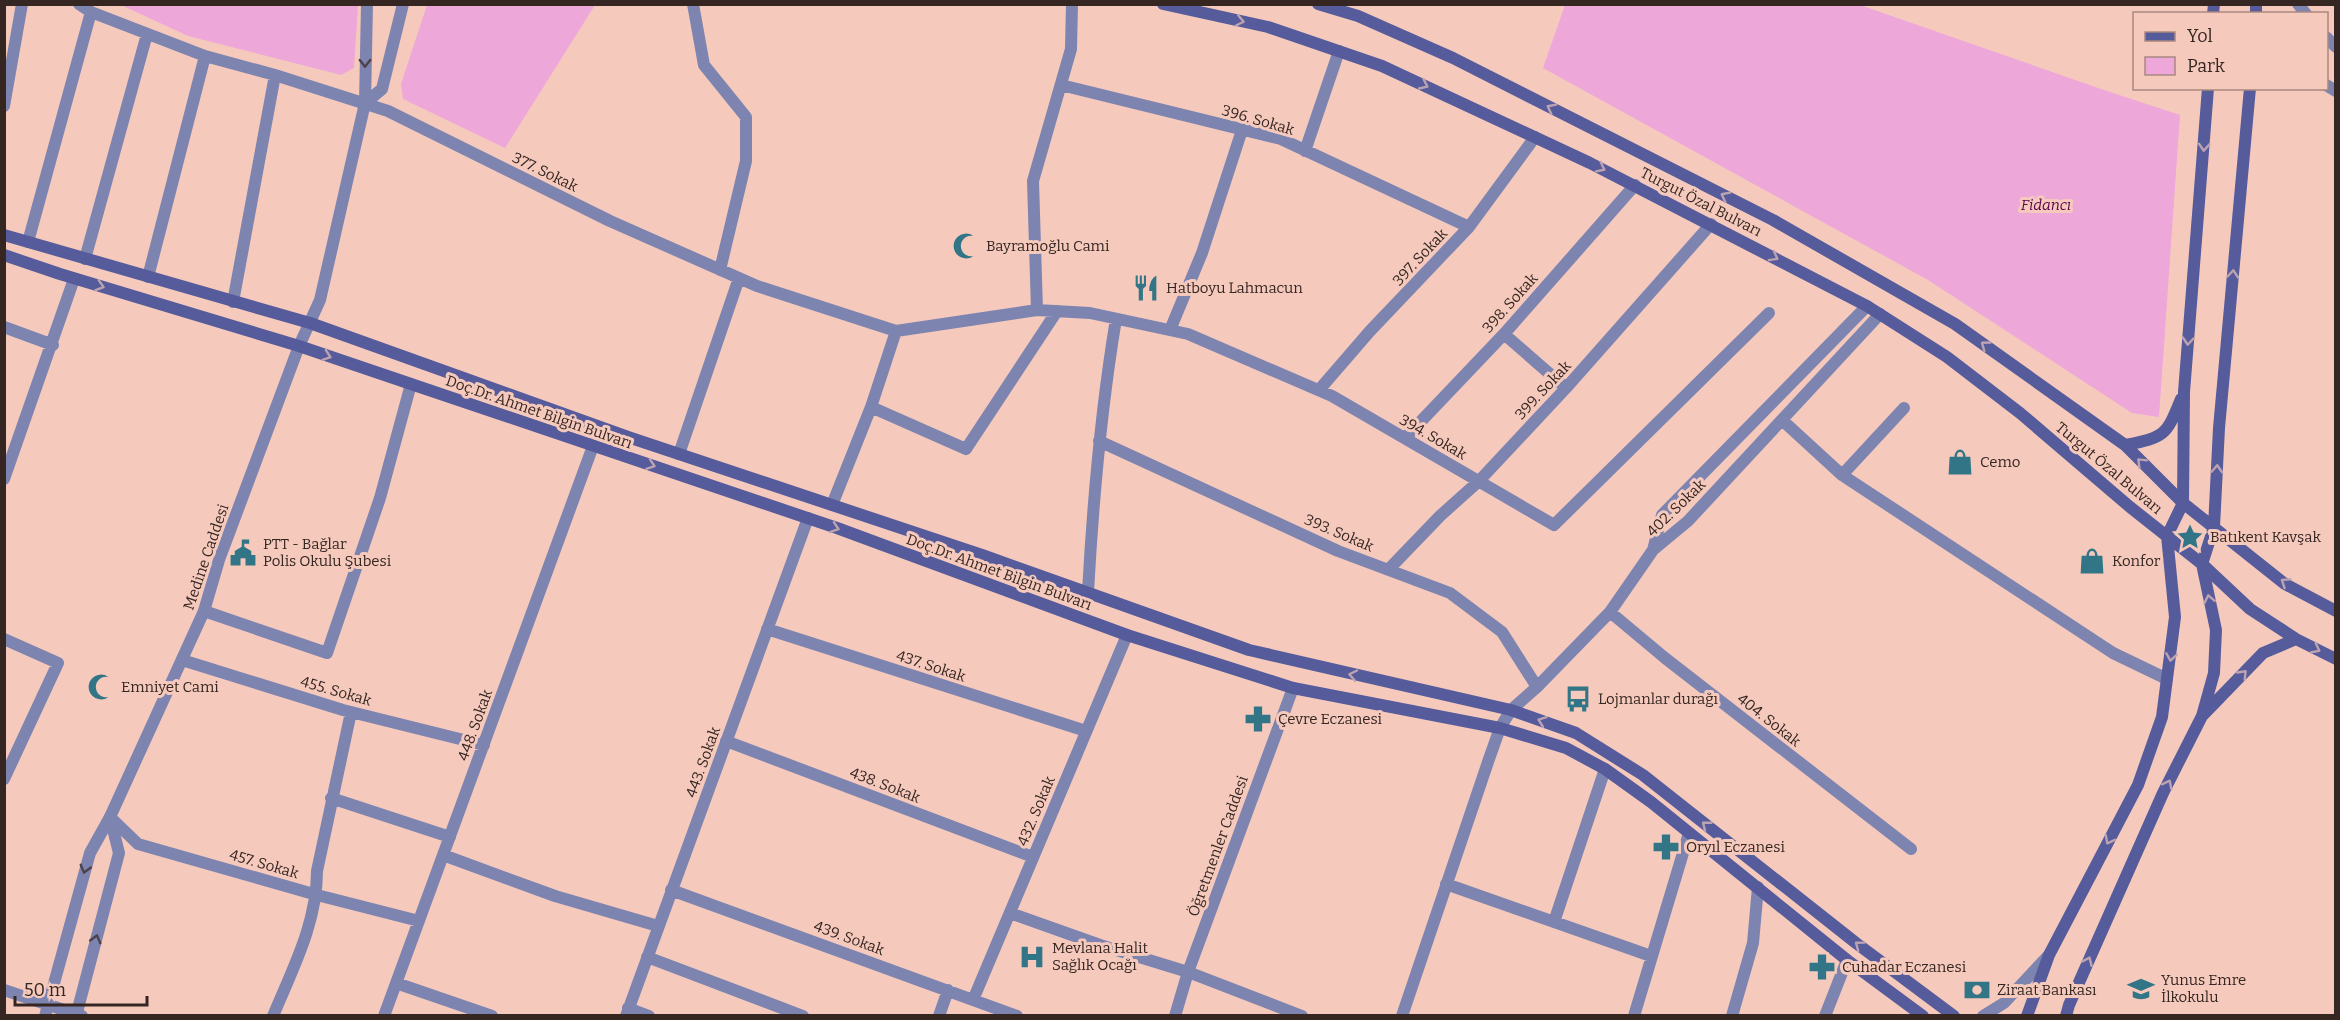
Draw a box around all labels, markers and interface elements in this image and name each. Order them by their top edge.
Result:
legend [2133,12,2328,90]
one-way arrow [1235,14,1245,27]
text: Yol [2187,25,2213,47]
text: Park [2187,55,2226,77]
one-way arrow [359,58,371,67]
one-way arrow [1418,78,1429,90]
street label: 396. Sokak [1220,101,1297,139]
one-way arrow [1547,104,1557,115]
one-way arrow [2197,142,2210,151]
street label: 377. Sokak [509,148,581,196]
one-way arrow [1594,161,1605,172]
street label: Turgut Özal Bulvarı [1637,164,1765,241]
one-way arrow [1721,192,1731,203]
park label: Fidancı [2021,196,2071,214]
street label: 397. Sokak [1389,224,1451,289]
mosque icon: Bayramoğlu Cami [951,231,981,261]
place label: Bayramoğlu Cami [986,237,1110,255]
one-way arrow [1768,250,1778,261]
street label: 398. Sokak [1479,269,1542,337]
one-way arrow [2226,270,2239,279]
restaurant icon: Hatboyu Lahmacun [1131,273,1161,303]
one-way arrow [94,279,105,291]
place label: Hatboyu Lahmacun [1166,279,1303,297]
one-way arrow [2182,337,2195,346]
one-way arrow [1981,341,1992,352]
one-way arrow [321,348,332,361]
street label: 399. Sokak [1511,357,1575,423]
street label: Doç.Dr. Ahmet Bilgin Bulvarı [443,372,635,453]
street label: 394. Sokak [1396,411,1470,464]
street label: Turgut Özal Bulvarı [2052,418,2166,518]
shop icon: Cemo [1945,447,1975,477]
place label: Cemo [1980,453,2020,471]
one-way arrow [645,458,656,470]
one-way arrow [2138,458,2149,469]
one-way arrow [2210,464,2223,473]
street label: 402. Sokak [1643,475,1710,540]
street label: Medine Caddesi [179,501,233,612]
street label: 393. Sokak [1302,510,1377,556]
one-way arrow [829,520,840,533]
place icon: Batıkent Kavşak [2175,522,2205,552]
place label: Batıkent Kavşak [2210,528,2321,546]
street label: Doç.Dr. Ahmet Bilgin Bulvarı [904,530,1095,614]
place label: PTT - Bağlar Polis Okulu Şubesi [263,535,392,570]
public building icon: PTT - Bağlar Polis Okulu Şubesi [228,538,258,568]
shop icon: Konfor [2077,546,2107,576]
place label: Konfor [2112,552,2161,570]
one-way arrow [2280,578,2291,589]
one-way arrow [2203,594,2216,604]
one-way arrow [2310,642,2320,653]
street label: 437. Sokak [894,646,968,686]
one-way arrow [2165,652,2178,662]
one-way arrow [1348,669,1358,682]
one-way arrow [2235,671,2246,682]
mosque icon: Emniyet Cami [86,672,116,702]
street label: 455. Sokak [298,672,374,710]
place label: Emniyet Cami [121,678,219,696]
bus stop icon: Lojmanlar durağı [1563,684,1593,714]
street label: 448. Sokak [454,687,496,763]
place label: Lojmanlar durağı [1598,690,1718,708]
street label: 404. Sokak [1734,690,1805,751]
pharmacy icon: Çevre Eczanesi [1243,704,1273,734]
place label: Çevre Eczanesi [1278,710,1383,728]
one-way arrow [1537,715,1548,728]
street label: 443. Sokak [682,724,724,800]
street label: 438. Sokak [847,763,923,807]
street label: 432. Sokak [1013,773,1059,849]
street label: Öğretmenler Caddesi [1184,773,1252,919]
one-way arrow [2161,779,2172,790]
one-way arrow [1701,821,1712,832]
pharmacy icon: Oryıl Eczanesi [1651,832,1681,862]
one-way arrow [2105,834,2116,845]
place label: Oryıl Eczanesi [1686,838,1785,856]
street label: 457. Sokak [227,846,301,883]
one-way arrow [80,864,92,874]
street label: 439. Sokak [811,917,887,959]
one-way arrow [89,934,102,944]
place label: Mevlana Halit Sağlık Ocağı [1052,939,1149,974]
hospital icon: Mevlana Halit Sağlık Ocağı [1017,942,1047,972]
one-way arrow [1855,942,1866,953]
pharmacy icon: Cuhadar Eczanesi [1807,952,1837,982]
one-way arrow [2081,957,2093,968]
place label: Cuhadar Eczanesi [1842,958,1967,976]
scale bar [15,969,147,1007]
place label: Yunus Emre İlkokulu [2161,971,2246,1006]
school or university icon: Yunus Emre İlkokulu [2126,974,2156,1004]
bank icon: Ziraat Bankası [1962,975,1992,1005]
text: 50 m [24,979,66,1001]
place label: Ziraat Bankası [1997,981,2097,999]

